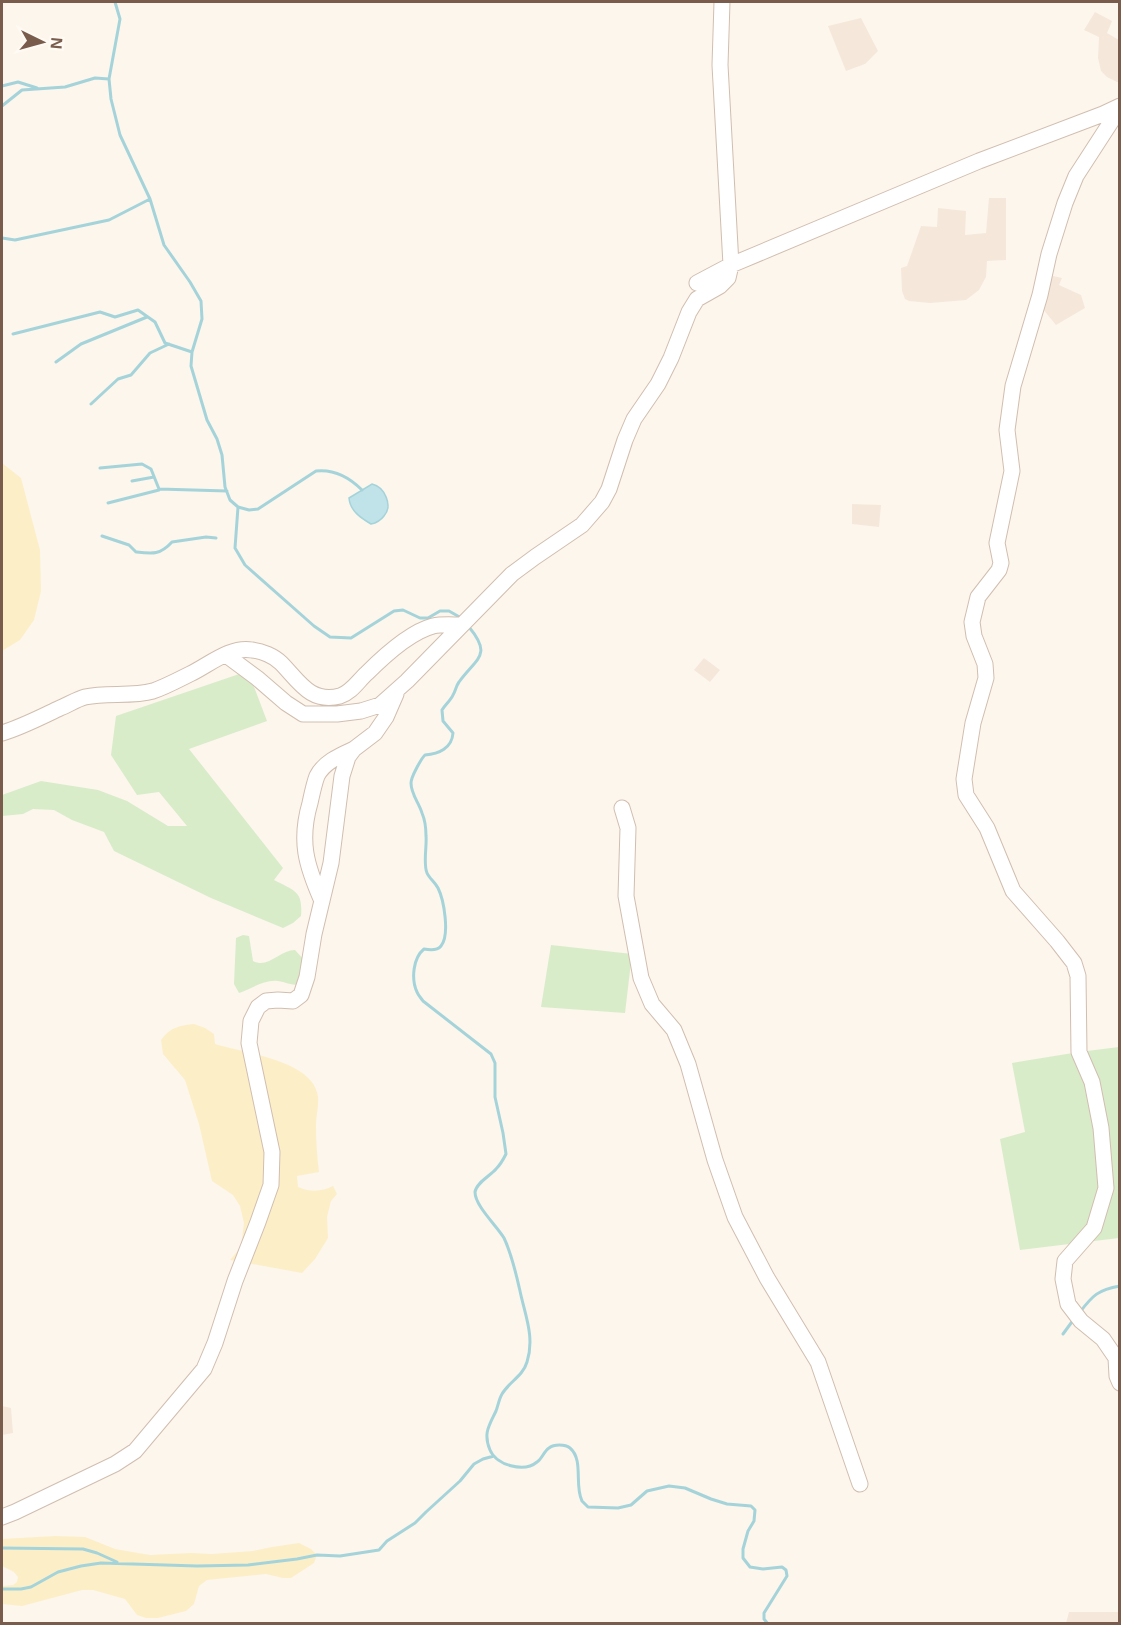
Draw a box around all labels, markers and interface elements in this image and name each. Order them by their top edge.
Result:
north arrow [12,12,72,72]
text: N [47,37,65,50]

